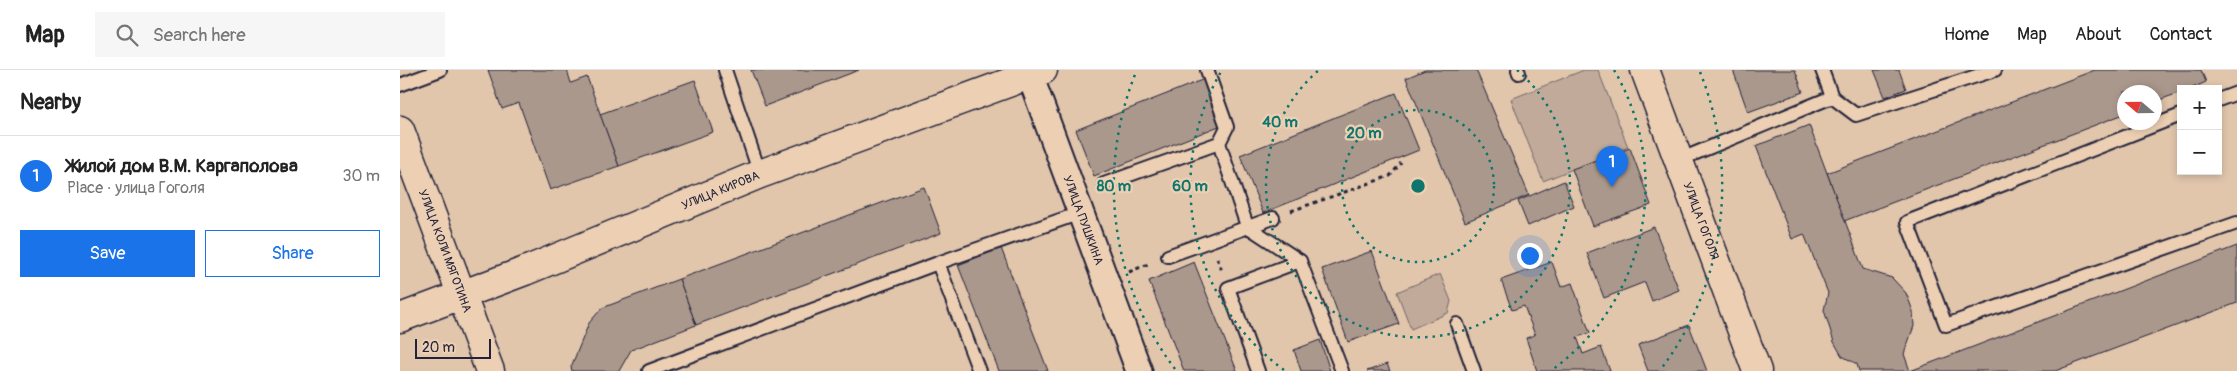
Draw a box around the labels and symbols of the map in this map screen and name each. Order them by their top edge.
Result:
north arrow [2117,85,2162,130]
text: 40 m [1262,113,1298,132]
text: 20 m [1346,124,1382,143]
pin: 1 [1596,146,1628,187]
street label: УЛИЦА КИРОВА [679,168,762,213]
street label: УЛИЦА ПУШКИНА [1060,173,1107,267]
text: 80 m [1097,177,1131,196]
text: 60 m [1172,177,1208,196]
centre of rings [1409,177,1427,195]
street label: УЛИЦА ГОГОЛЯ [1680,180,1722,262]
street label: УЛИЦА КОЛИ МЯГОТИНА [415,187,475,315]
your location [1517,243,1543,269]
scale bar [415,336,491,359]

